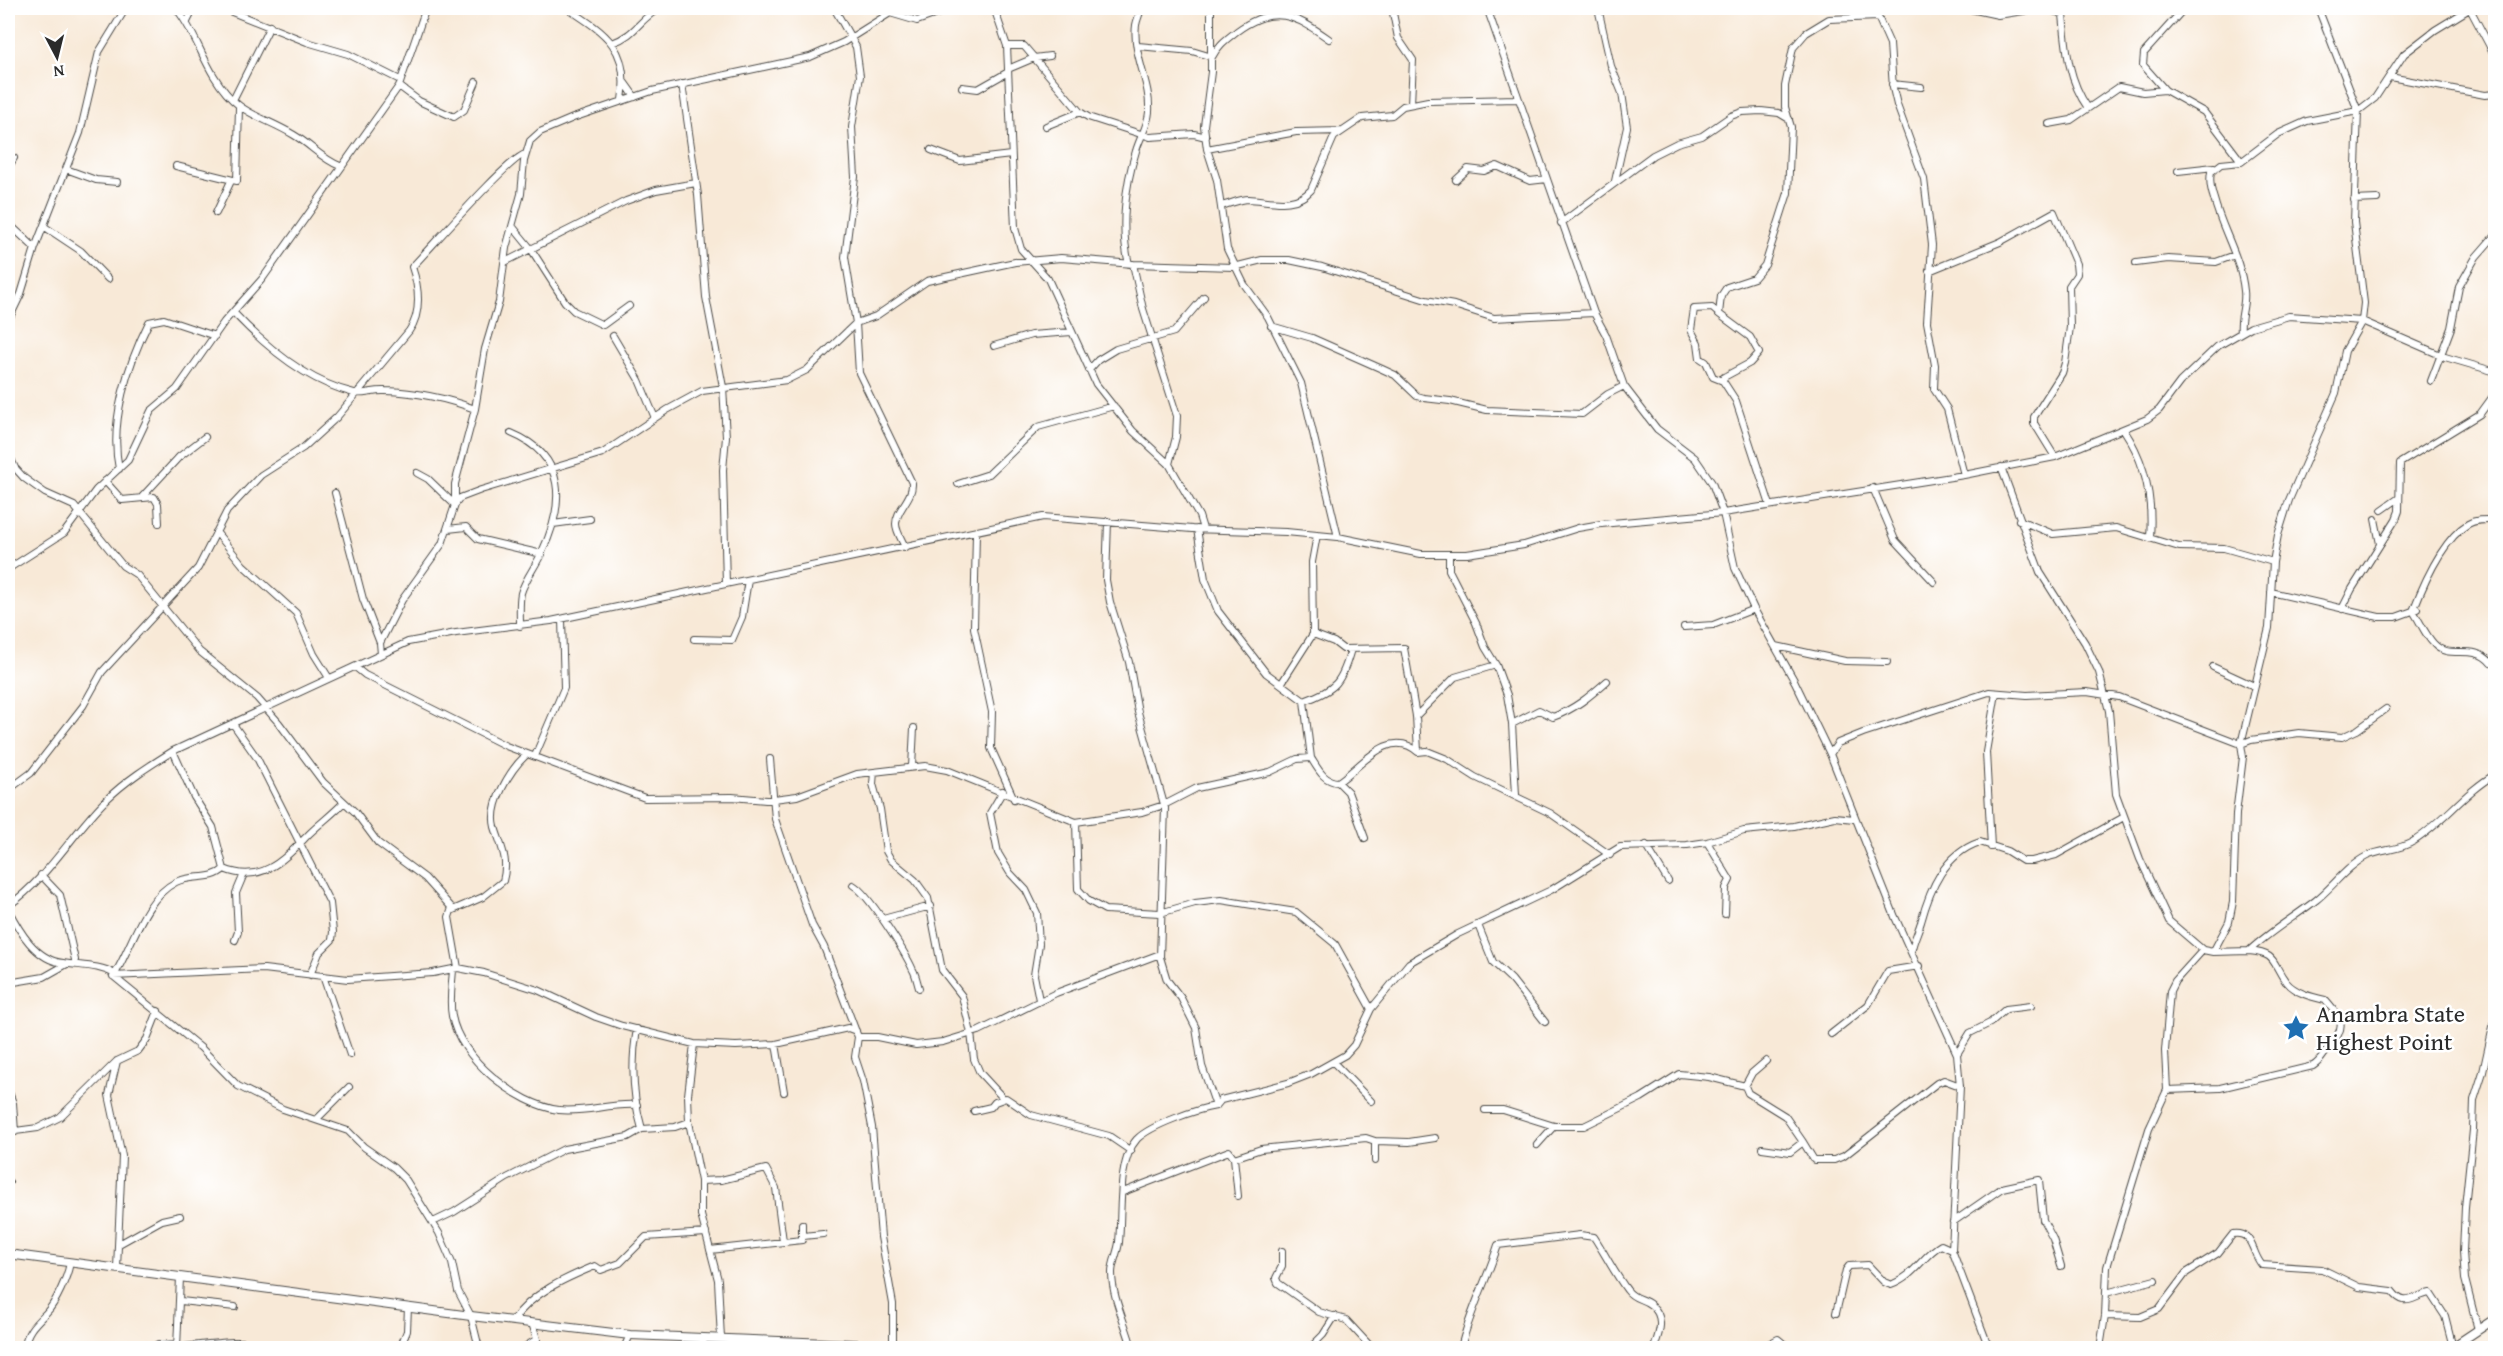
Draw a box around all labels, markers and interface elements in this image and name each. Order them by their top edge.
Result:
north arrow [27,27,87,87]
text: N [52,59,66,84]
place label: Anambra State Highest Point [2316,996,2465,1059]
place icon: Anambra State Highest Point [2281,1013,2311,1043]

